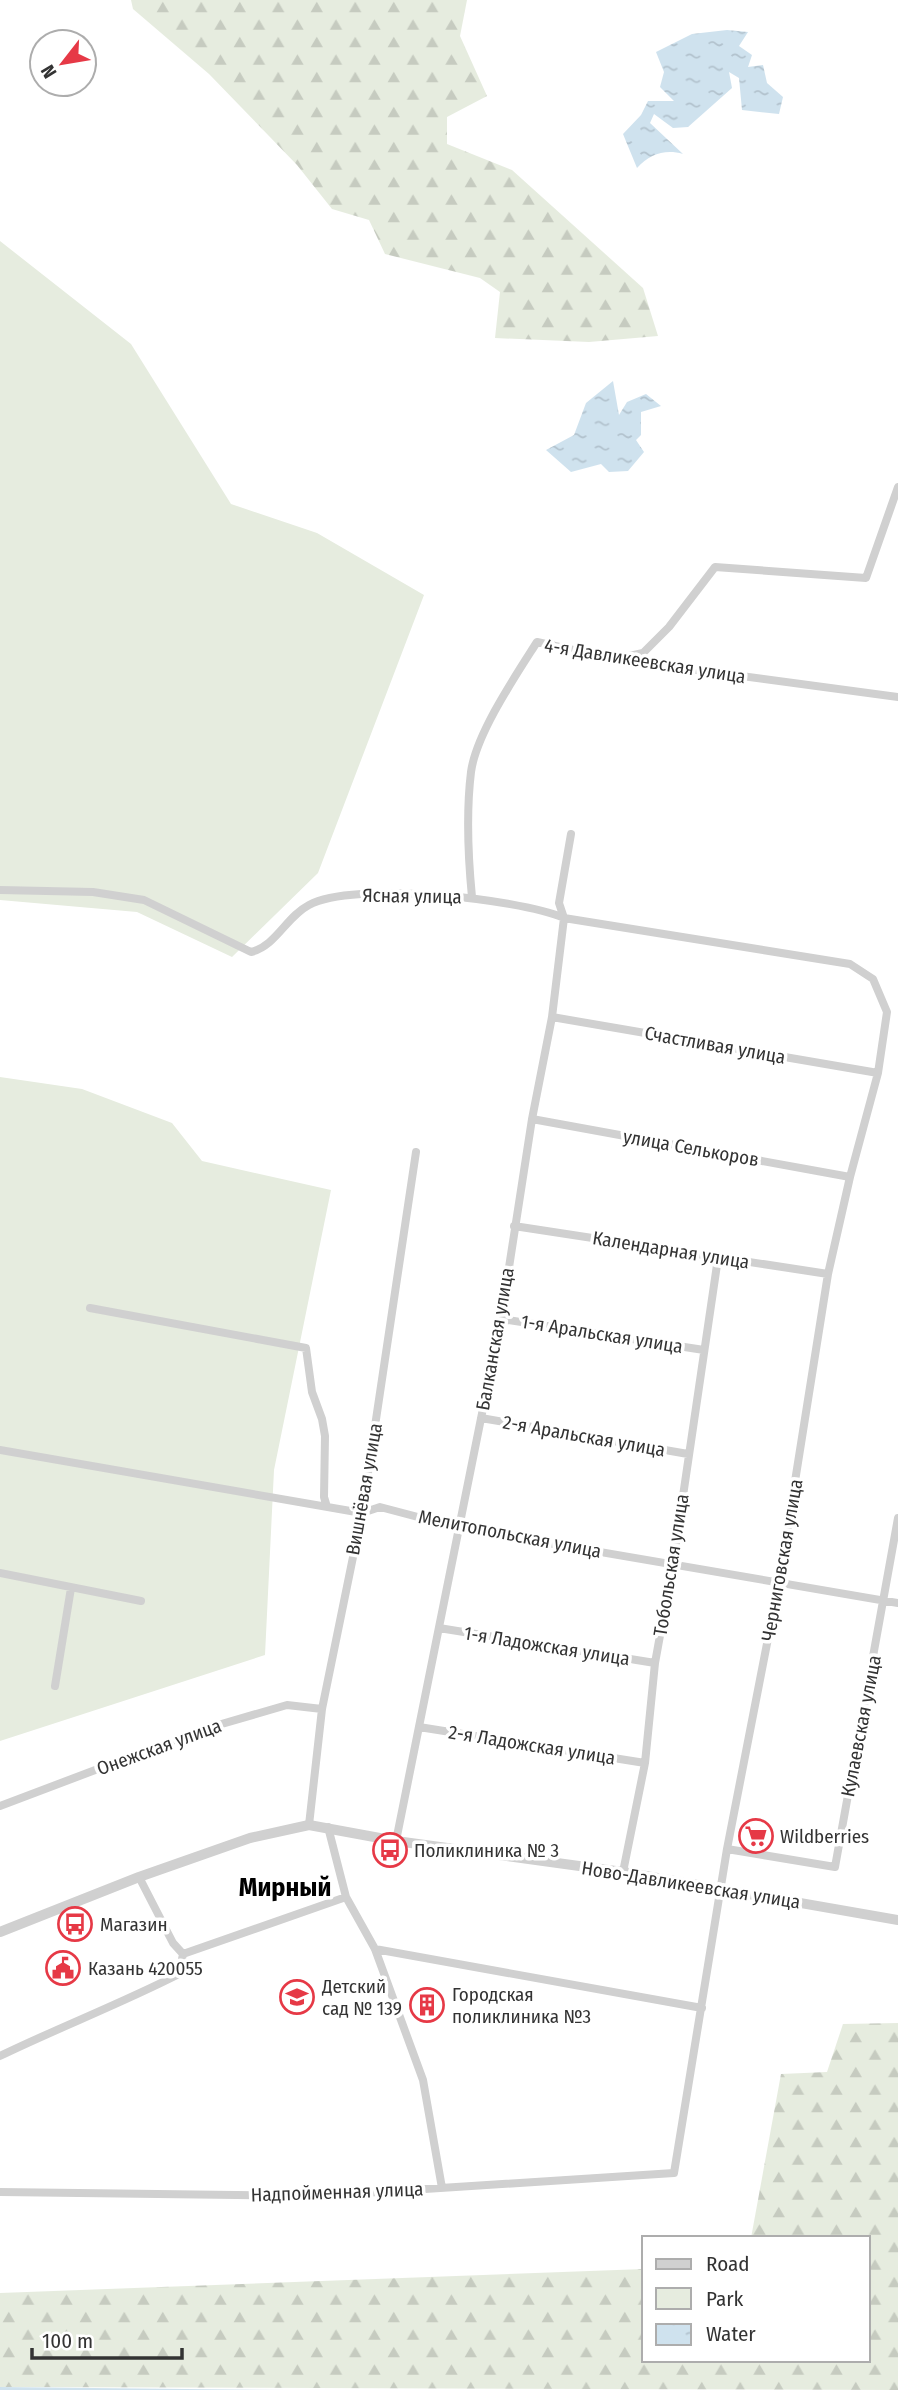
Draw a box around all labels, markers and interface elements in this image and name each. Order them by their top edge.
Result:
north arrow [28,28,98,98]
text: N [36,61,62,82]
street label: 4-я Давликеевская улица [543,634,747,688]
street label: Ясная улица [362,884,462,908]
street label: Счастливая улица [643,1021,787,1069]
street label: улица Селькоров [621,1125,761,1171]
street label: Календарная улица [591,1226,751,1274]
street label: Балканская улица [471,1266,519,1412]
street label: 1-я Аральская улица [519,1310,685,1358]
street label: 2-я Аральская улица [501,1410,667,1462]
street label: Вишнёвая улица [341,1421,387,1557]
street label: Черниговская улица [756,1477,808,1643]
street label: Тобольская улица [648,1492,694,1638]
street label: Мелитопольская улица [417,1505,603,1563]
street label: 1-я Ладожская улица [463,1622,631,1670]
street label: Кулаевская улица [836,1653,886,1799]
street label: Онежская улица [94,1714,224,1780]
street label: 2-я Ладожская улица [447,1720,617,1770]
supermarket icon: Wildberries [737,1817,775,1855]
place label: Wildberries [780,1825,869,1848]
bus stop icon: Поликлиника № 3 [371,1831,409,1869]
place label: Поликлиника № 3 [414,1839,559,1862]
street label: Ново-Давликеевская улица [580,1856,802,1914]
district label: Мирный [239,1872,331,1903]
bus stop icon: Магазин [56,1905,94,1943]
place label: Магазин [100,1913,168,1936]
public building icon: Казань 420055 [44,1949,82,1987]
place label: Казань 420055 [88,1957,203,1980]
place label: Детский сад № 139 [321,1975,402,2020]
school or university icon: Детский сад № 139 [278,1978,316,2016]
place label: Городская поликлиника №3 [452,1983,591,2028]
building icon: Городская поликлиника №3 [408,1986,446,2024]
street label: Надпойменная улица [250,2177,424,2207]
legend [642,2236,870,2362]
text: Road [706,2251,750,2277]
text: Park [706,2286,744,2312]
scale bar [32,2316,182,2360]
text: Water [706,2321,756,2347]
text: 100 m [42,2328,93,2354]

